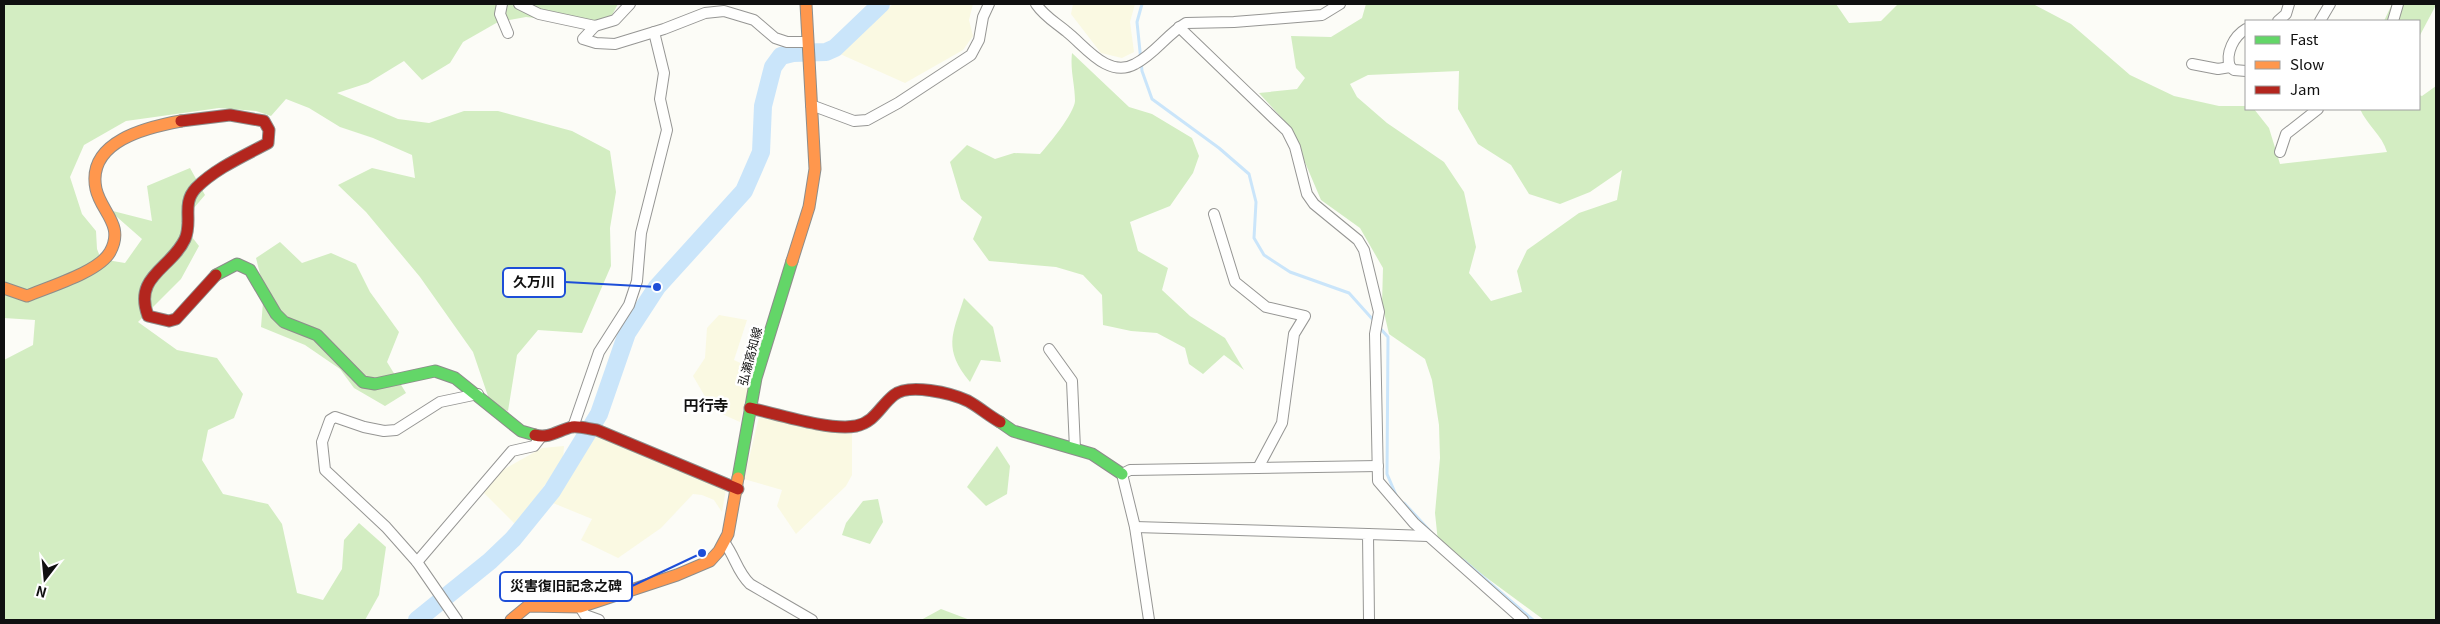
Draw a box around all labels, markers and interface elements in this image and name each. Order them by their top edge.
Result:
legend [2245,20,2420,110]
text: Fast [2290,28,2319,49]
text: Slow [2290,53,2324,74]
text: Jam [2290,78,2320,99]
callout: 久万川 [503,268,565,297]
text: 久万川 [513,271,555,291]
street label: 弘瀬高知線 [733,325,765,387]
district label: 円行寺 [683,394,729,415]
north arrow [20,554,70,604]
callout: 災害復旧記念之碑 [500,572,632,601]
text: 災害復旧記念之碑 [510,575,622,595]
text: N [33,581,49,604]

